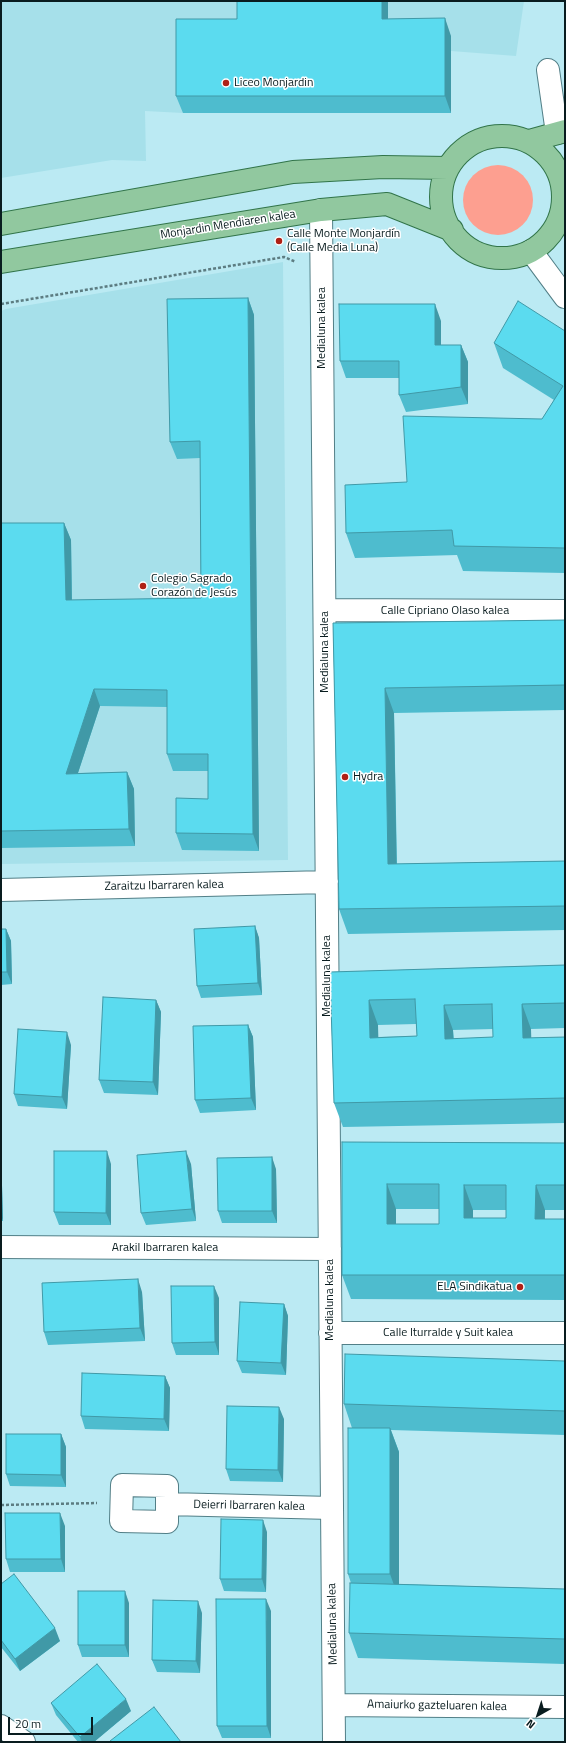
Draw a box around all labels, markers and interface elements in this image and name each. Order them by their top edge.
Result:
place label: Liceo Monjardin [234,76,313,90]
marker: Liceo Monjardin [221,78,231,88]
street label: Monjardin Mendiaren kalea [159,207,297,243]
place label: Calle Monte Monjardín (Calle Media Luna) [287,227,400,255]
marker: Calle Monte Monjardín (Calle Media Luna) [274,236,284,246]
street label: Medialuna kalea [315,287,329,369]
place label: Colegio Sagrado Corazón de Jesús [151,572,237,600]
marker: Colegio Sagrado Corazón de Jesús [138,581,148,591]
street label: Calle Cipriano Olaso kalea [381,604,509,618]
street label: Medialuna kalea [318,611,332,693]
place label: Hydra [353,770,383,784]
marker: Hydra [340,772,350,782]
street label: Zaraitzu Ibarraren kalea [104,878,224,894]
street label: Medialuna kalea [320,935,334,1017]
street label: Arakil Ibarraren kalea [112,1241,218,1255]
street label: Medialuna kalea [323,1259,337,1341]
place label: ELA Sindikatua [437,1280,512,1294]
marker: ELA Sindikatua [515,1282,525,1292]
street label: Calle Iturralde y Suit kalea [383,1326,513,1340]
street label: Deierri Ibarraren kalea [193,1498,305,1514]
street label: Medialuna kalea [325,1583,341,1665]
north arrow [518,1695,558,1735]
street label: Amaiurko gazteluaren kalea [367,1698,507,1714]
scale bar [10,1709,95,1735]
text: 20 m [15,1714,41,1733]
text: N [522,1716,538,1733]

